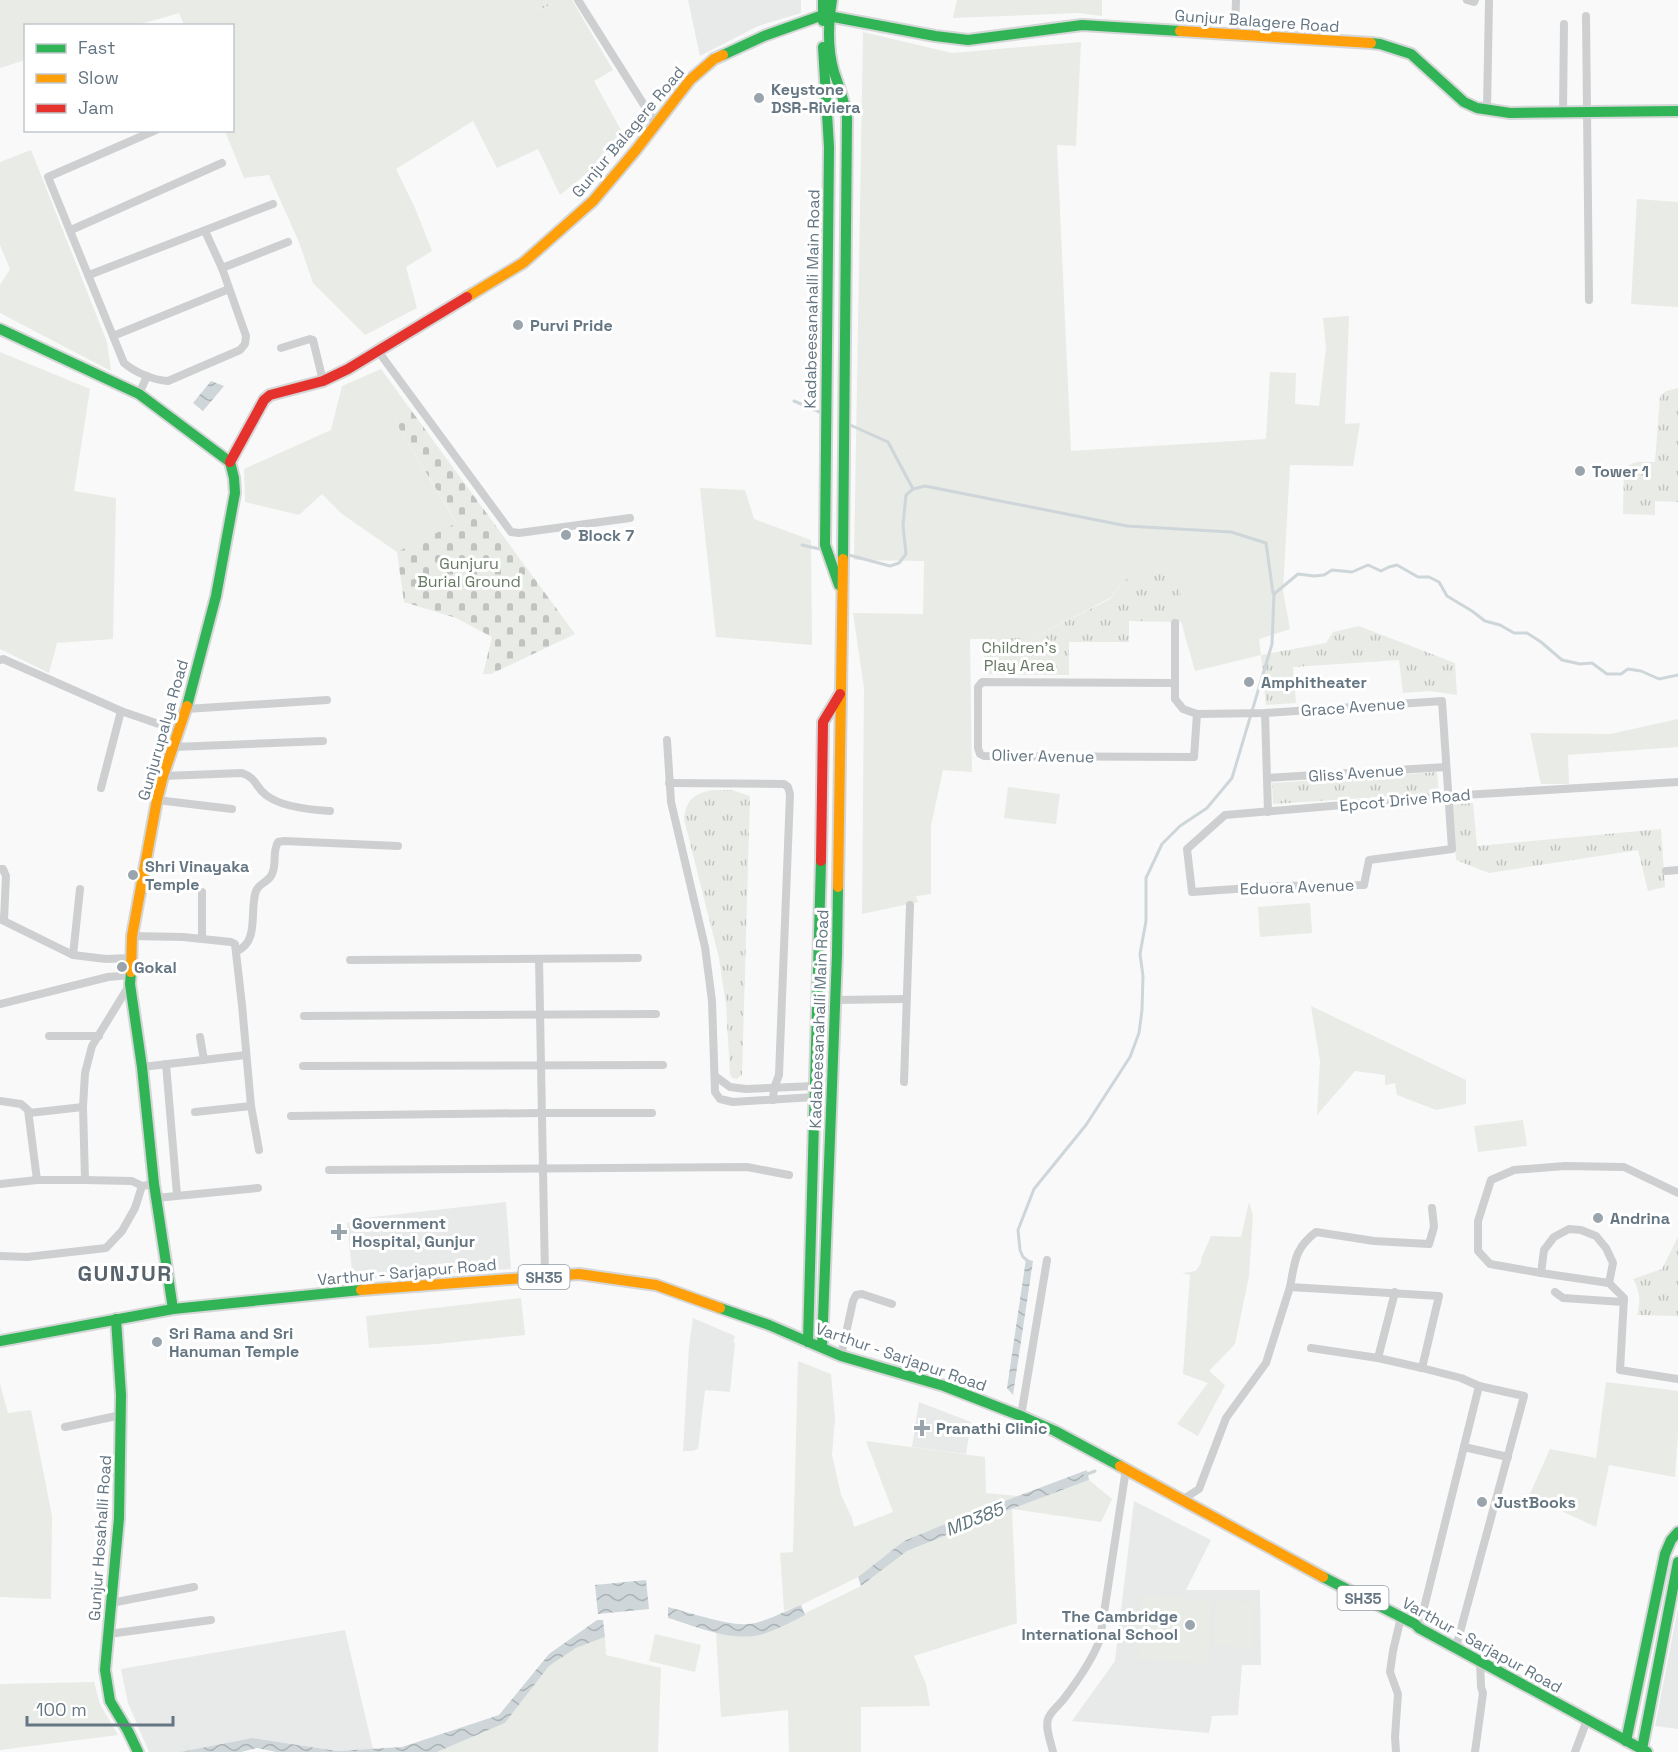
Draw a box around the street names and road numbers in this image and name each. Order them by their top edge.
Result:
street label: Gunjur Balagere Road [1174,5,1340,37]
street label: Gunjur Balagere Road [567,62,689,202]
street label: Kadabeesanahalli Main Road [800,189,824,409]
street label: Gunjurupalya Road [133,657,193,803]
street label: Grace Avenue [1300,693,1406,721]
street label: Oliver Avenue [991,745,1095,767]
street label: Gliss Avenue [1308,759,1404,787]
street label: Epcot Drive Road [1339,784,1471,816]
street label: Eduora Avenue [1239,875,1355,899]
street label: Kadabeesanahalli Main Road [805,909,833,1129]
street label: Varthur - Sarjapur Road [317,1254,497,1290]
road number: SH35 [518,1265,570,1289]
street label: Varthur - Sarjapur Road [813,1318,989,1396]
street label: Gunjur Hosahalli Road [84,1454,116,1622]
road number: SH35 [1338,1586,1388,1610]
street label: Varthur - Sarjapur Road [1398,1592,1566,1698]

